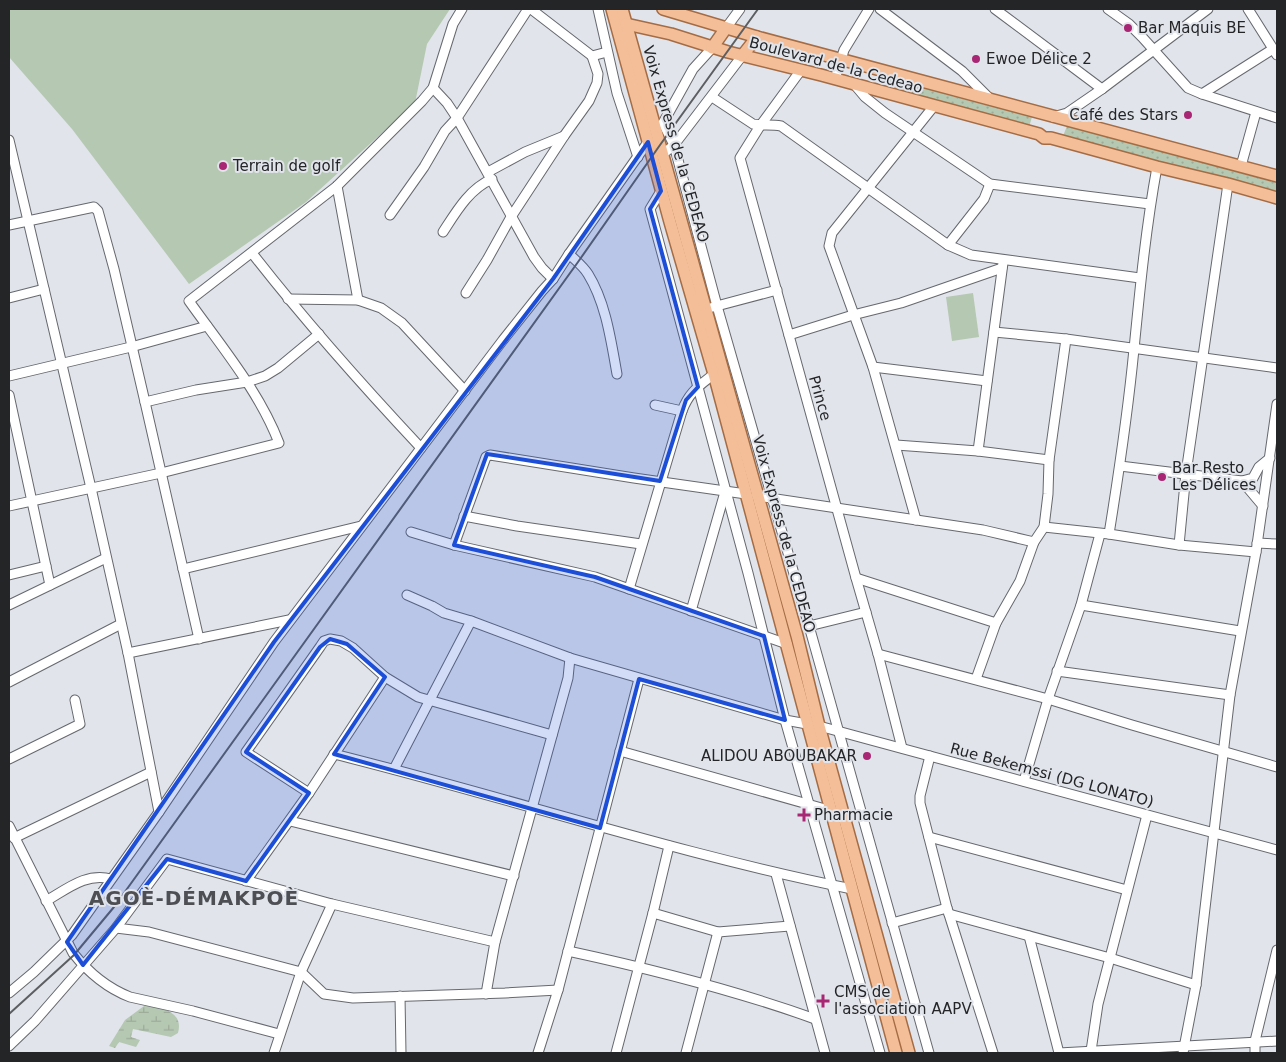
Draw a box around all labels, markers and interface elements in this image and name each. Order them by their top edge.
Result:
place label: Bar Maquis BE [1138,19,1246,37]
marker: Bar Maquis BE [1122,22,1134,34]
street label: Boulevard de la Cedeao [747,33,925,97]
street label: Voix Express de la CEDEAO [639,44,713,244]
place label: Ewoe Délice 2 [986,50,1092,68]
marker: Ewoe Délice 2 [970,53,982,65]
place label: Café des Stars [1069,106,1178,124]
marker: Café des Stars [1182,109,1194,121]
place label: Terrain de golf [232,157,341,175]
marker: Terrain de golf [217,160,229,172]
street label: Prince [805,373,835,423]
street label: Voix Express de la CEDEAO [749,433,819,635]
place label: Bar Resto Les Délices [1172,459,1256,494]
marker: Bar Resto Les Délices [1156,471,1168,483]
street label: Rue Bekemssi (DG LONATO) [948,739,1156,811]
place label: ALIDOU ABOUBAKAR [701,747,857,765]
marker: ALIDOU ABOUBAKAR [861,750,873,762]
place label: Pharmacie [814,806,893,824]
marker: Pharmacie [798,809,810,821]
district label: AGOÈ-DÉMAKPOÈ [89,886,299,910]
place label: CMS de l'association AAPV [834,983,972,1018]
marker: CMS de l'association AAPV [816,994,830,1008]

